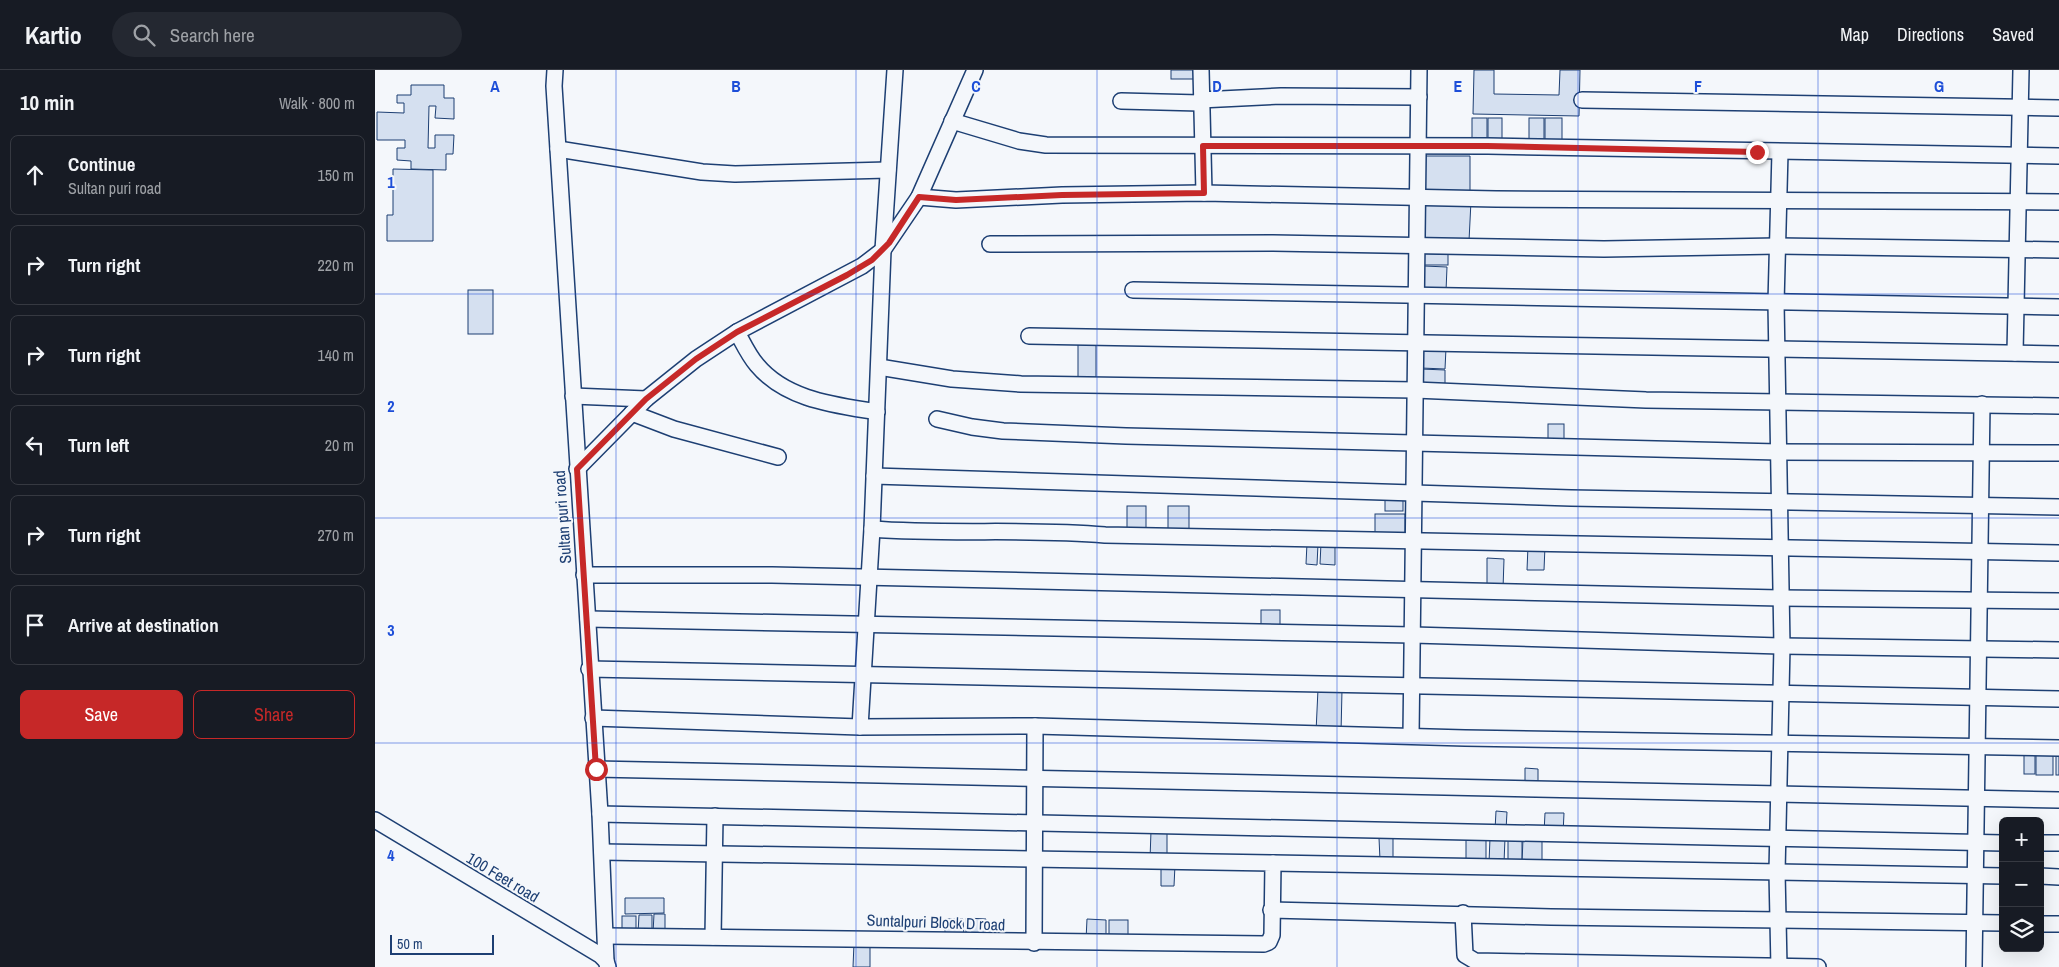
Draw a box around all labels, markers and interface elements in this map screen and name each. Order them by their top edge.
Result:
search box [112,12,462,57]
text: Kartio [25,19,82,51]
icon: search [130,21,158,49]
text: Search here [170,22,255,48]
text: Map [1840,22,1869,47]
text: Directions [1897,22,1964,47]
text: Saved [1992,22,2034,47]
text: A [490,75,500,97]
text: B [731,75,741,97]
text: C [971,75,981,97]
text: D [1212,75,1222,97]
text: E [1454,75,1463,97]
text: F [1694,75,1702,97]
text: G [1934,75,1944,97]
text: 10 min [20,88,75,117]
text: Walk · 800 m [279,92,355,114]
route end [1746,141,1769,164]
text: Continue [68,151,136,177]
icon: ahead [21,161,49,189]
text: 150 m [318,164,354,186]
text: 1 [387,171,395,193]
text: Sultan puri road [68,177,161,199]
icon: right [21,251,49,279]
text: Turn right [68,252,140,278]
text: 220 m [318,254,354,276]
icon: right [21,341,49,369]
text: Turn right [68,342,140,368]
text: 140 m [318,344,354,366]
text: 2 [387,395,395,417]
icon: left [21,431,49,459]
text: Turn left [68,432,129,458]
text: 20 m [325,434,354,456]
street label: Sultan puri road [548,470,576,564]
icon: right [21,521,49,549]
text: Turn right [68,522,140,548]
text: 270 m [318,524,354,546]
icon: arrive [21,611,49,639]
text: Arrive at destination [68,612,219,638]
text: 3 [387,619,395,641]
button: Save [20,690,183,739]
button: Share [193,690,355,739]
route start [585,758,608,781]
map controls [1999,817,2044,952]
button: + [1999,817,2044,862]
text: 4 [387,844,395,866]
street label: 100 Feet road [463,847,543,907]
button: − [1999,862,2044,907]
button: layers [1999,907,2044,952]
street label: Suntalpuri Block D road [866,909,1006,935]
scale bar [390,932,494,955]
text: 50 m [397,935,423,953]

